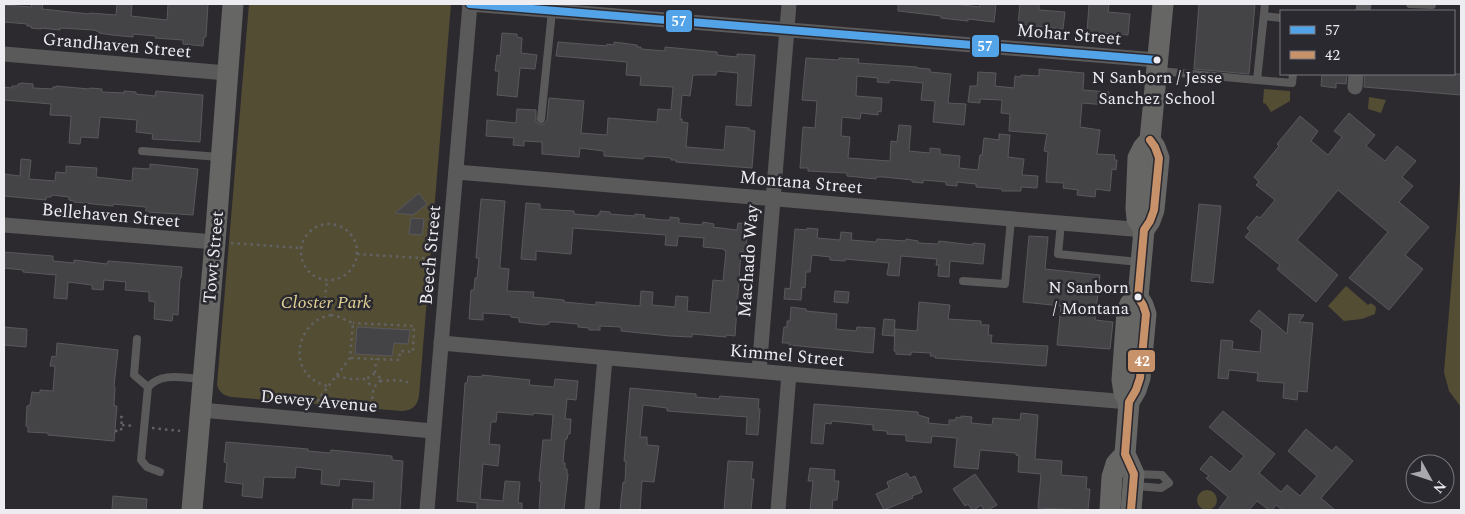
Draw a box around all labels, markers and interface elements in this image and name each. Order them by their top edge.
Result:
line badge: 57 [665,9,693,33]
legend [1280,10,1455,75]
text: 57 [671,11,687,32]
street label: Mohar Street [1015,16,1122,53]
text: 57 [1325,19,1340,42]
street label: Grandhaven Street [41,26,192,65]
line badge: 57 [971,34,1000,58]
text: 57 [977,36,993,57]
text: 42 [1325,44,1340,67]
marker: N Sanborn / Jesse Sanchez School [1152,55,1162,65]
place label: N Sanborn / Jesse Sanchez School [1092,65,1222,112]
street label: Montana Street [738,164,864,201]
street label: Bellehaven Street [41,196,181,235]
street label: Machado Way [731,202,766,318]
street label: Beech Street [413,204,448,306]
street label: Towt Street [196,210,231,304]
place label: N Sanborn / Montana [1048,275,1130,322]
park label: Closter Park [281,289,372,316]
marker: N Sanborn / Montana [1133,292,1143,302]
street label: Kimmel Street [728,337,845,374]
line badge: 42 [1127,349,1156,373]
text: 42 [1134,351,1150,372]
street label: Dewey Avenue [259,383,379,420]
north arrow [1405,454,1455,504]
text: N [1428,476,1451,498]

